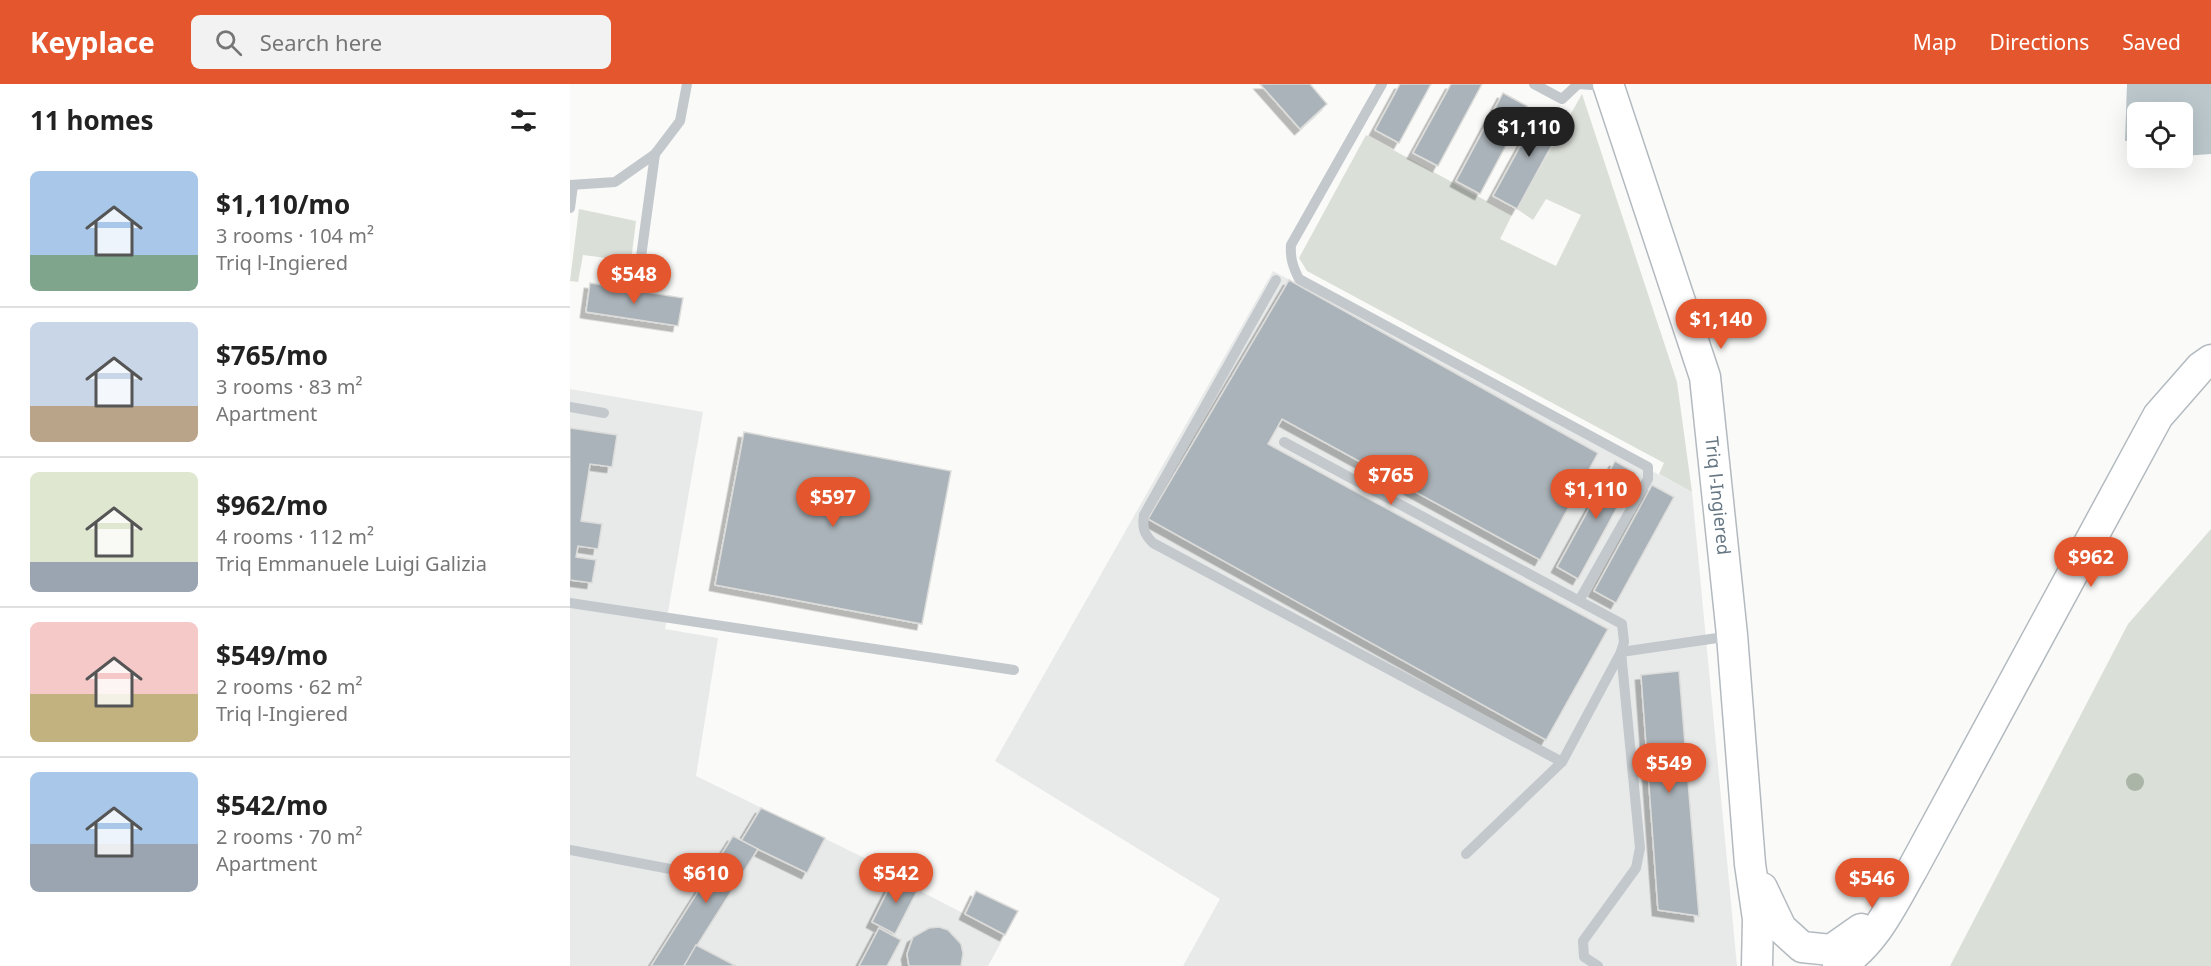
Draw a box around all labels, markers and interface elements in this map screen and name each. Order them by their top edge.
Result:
search box [191,15,611,69]
text: Keyplace [30,23,155,61]
icon: search [212,26,245,59]
text: Search here [260,27,382,57]
text: Map [1913,28,1957,56]
text: Directions [1990,28,2089,56]
text: Saved [2122,28,2181,56]
text: 11 homes [30,102,154,138]
map controls [2127,102,2193,168]
button: locate [2127,102,2193,168]
icon: filters [507,104,540,137]
pin: $1,110 [1480,107,1578,158]
text: $1,110 [1498,113,1560,140]
text: $1,110/mo [216,186,350,222]
icon: home [78,195,150,267]
text: 3 rooms · 104 m² [216,222,374,249]
text: Triq l-Ingiered [216,249,348,276]
pin: $548 [598,254,670,305]
text: $548 [611,260,657,287]
pin: $1,140 [1672,299,1770,350]
text: $1,140 [1690,305,1752,332]
text: $765/mo [216,337,328,373]
icon: home [78,346,150,418]
text: 3 rooms · 83 m² [216,373,363,400]
text: Apartment [216,400,317,427]
street label: Triq l-Ingiered [1700,435,1737,556]
pin: $765 [1355,455,1427,506]
text: $765 [1368,461,1414,488]
pin: $1,110 [1547,469,1645,520]
text: $1,110 [1565,475,1627,502]
pin: $597 [797,477,869,528]
text: $597 [810,483,856,510]
text: $962/mo [216,487,328,523]
icon: home [78,496,150,568]
text: 4 rooms · 112 m² [216,523,374,550]
pin: $962 [2055,537,2127,588]
text: $962 [2068,543,2114,570]
text: Triq Emmanuele Luigi Galizia [216,550,487,577]
text: $549/mo [216,637,328,673]
icon: home [78,646,150,718]
text: 2 rooms · 62 m² [216,673,363,700]
text: Triq l-Ingiered [216,700,348,727]
pin: $549 [1633,743,1705,794]
text: $549 [1646,749,1692,776]
text: $542/mo [216,787,328,823]
icon: home [78,796,150,868]
text: 2 rooms · 70 m² [216,823,363,850]
text: Apartment [216,850,317,877]
pin: $610 [670,853,742,904]
pin: $542 [860,853,932,904]
pin: $546 [1836,858,1908,909]
text: $610 [683,859,729,886]
text: $542 [873,859,919,886]
text: $546 [1849,864,1895,891]

